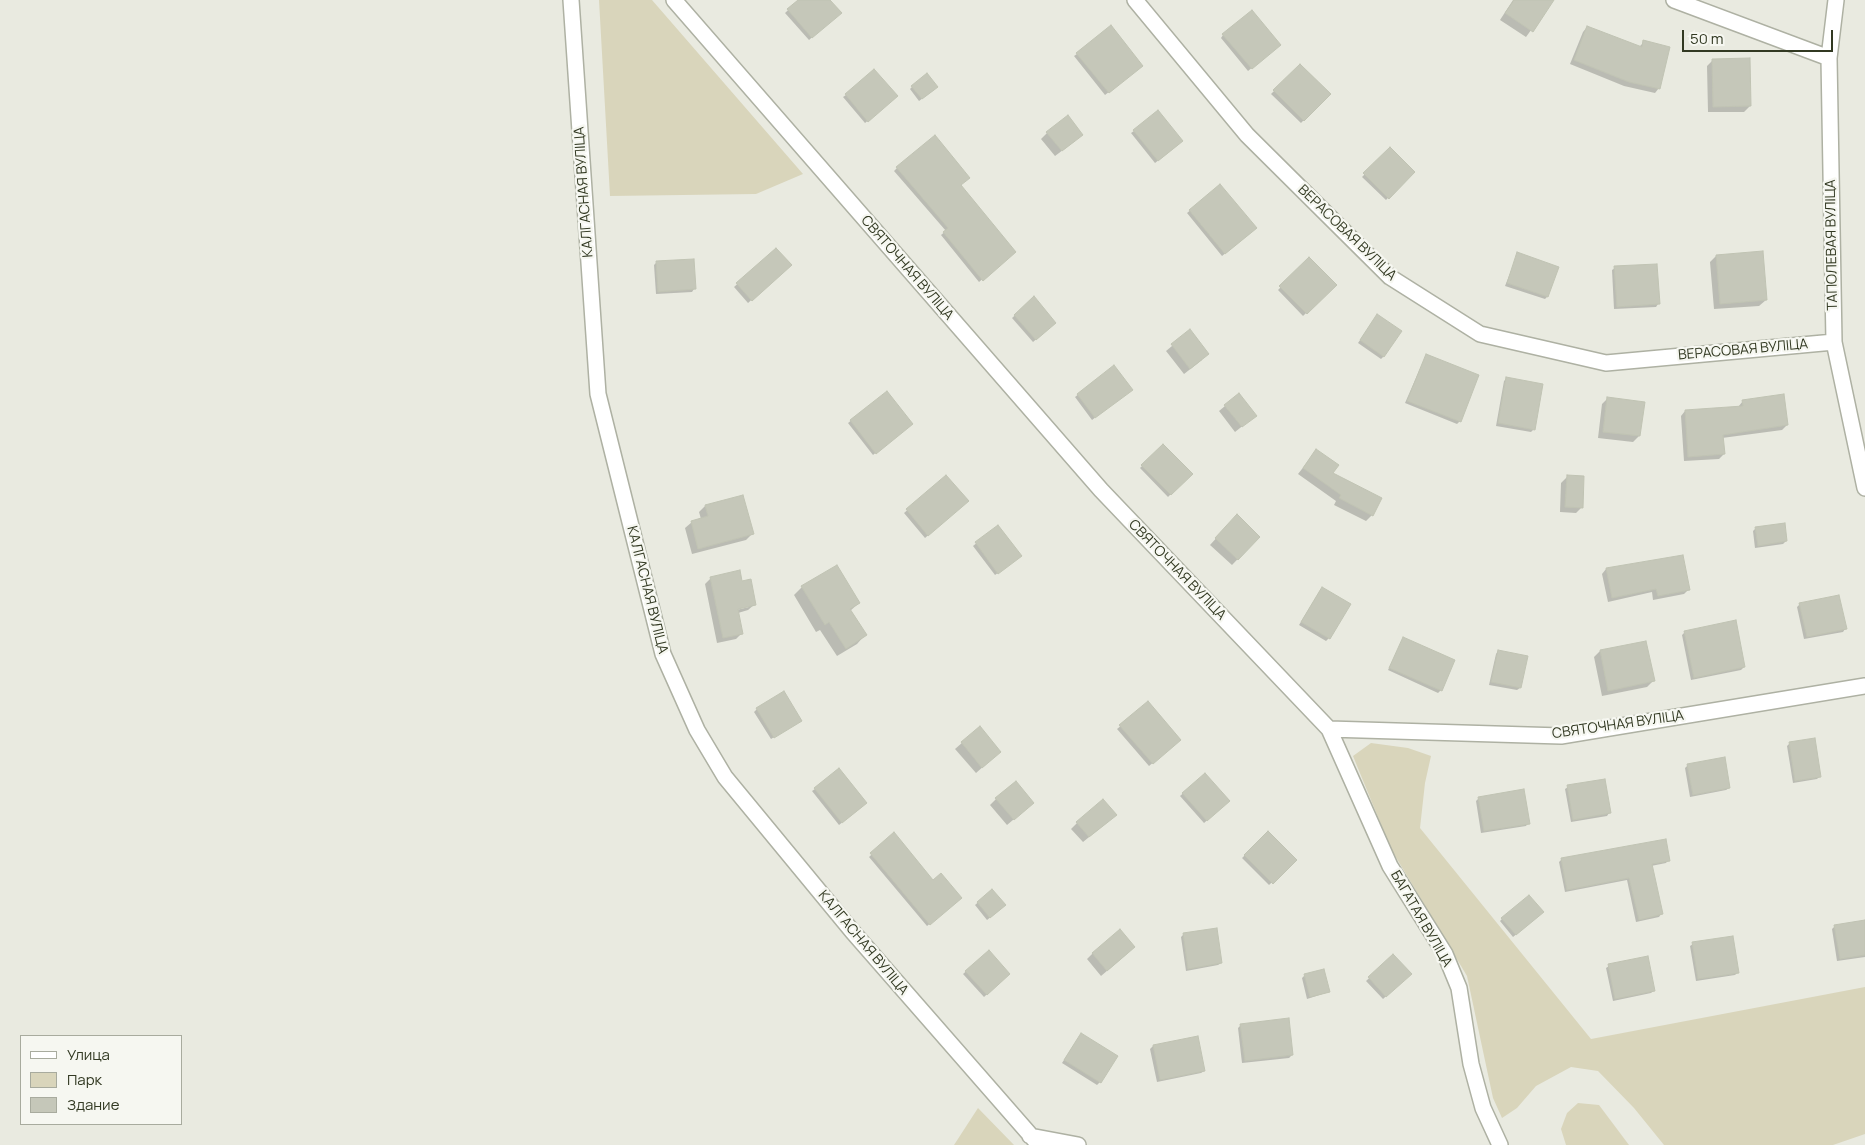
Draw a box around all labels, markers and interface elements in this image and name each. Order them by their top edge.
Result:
scale bar [1685,20,1836,52]
text: 50 m [1690,28,1724,49]
street label: КАЛГАСНАЯ ВУЛІЦА [571,126,597,258]
street label: ТАПОЛЕВАЯ ВУЛІЦА [1822,179,1842,311]
street label: ВЕРАСОВАЯ ВУЛІЦА [1294,182,1400,284]
street label: СВЯТОЧНАЯ ВУЛІЦА [857,212,957,324]
street label: ВЕРАСОВАЯ ВУЛІЦА [1677,336,1809,364]
street label: СВЯТОЧНАЯ ВУЛІЦА [1125,516,1229,624]
street label: КАЛГАСНАЯ ВУЛІЦА [623,524,671,656]
street label: СВЯТОЧНАЯ ВУЛІЦА [1551,707,1685,743]
street label: БАГАТАЯ ВУЛІЦА [1387,868,1455,970]
street label: КАЛГАСНАЯ ВУЛІЦА [814,887,912,999]
legend [20,1035,182,1125]
text: Улица [67,1044,110,1065]
text: Парк [67,1069,102,1090]
text: Здание [67,1094,119,1115]

